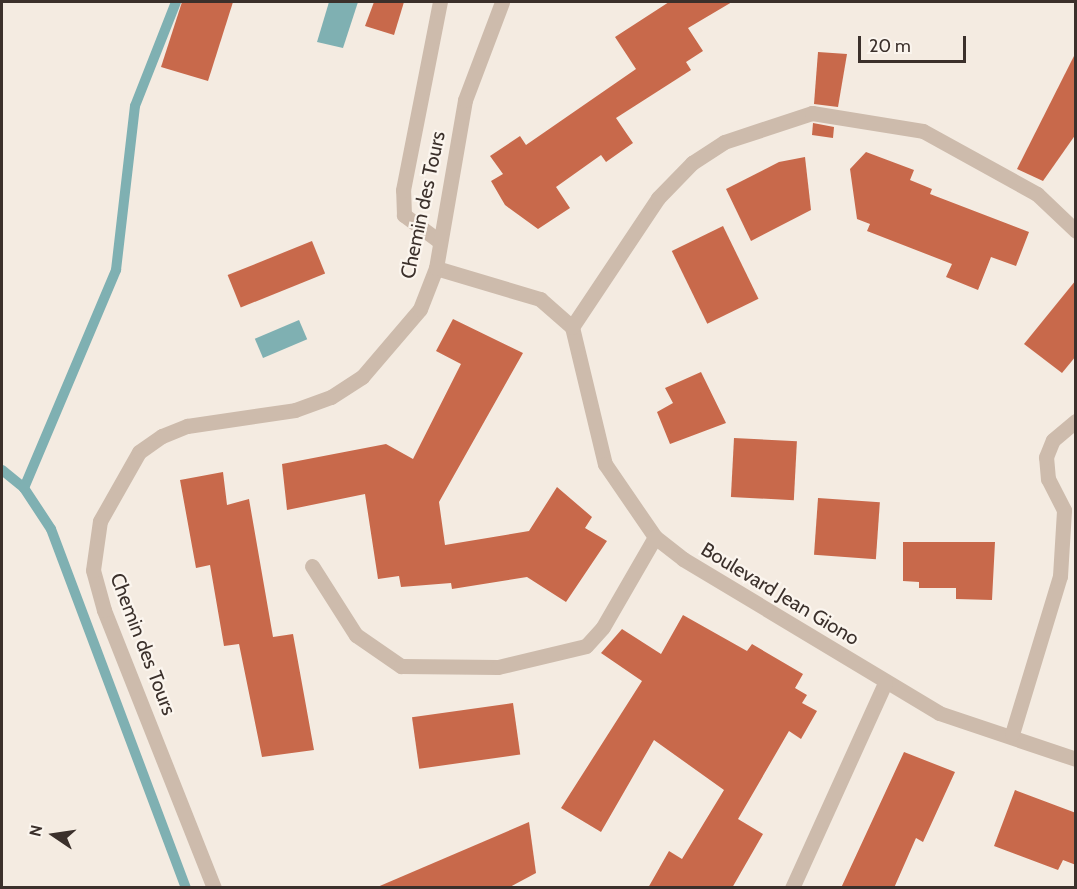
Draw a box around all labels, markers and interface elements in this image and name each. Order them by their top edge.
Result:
scale bar [861,24,969,62]
text: 20 m [869,35,911,57]
street label: Chemin des Tours [396,129,450,281]
street label: Boulevard Jean Giono [697,537,863,651]
street label: Chemin des Tours [105,570,181,718]
north arrow [24,805,84,865]
text: N [25,823,47,838]

